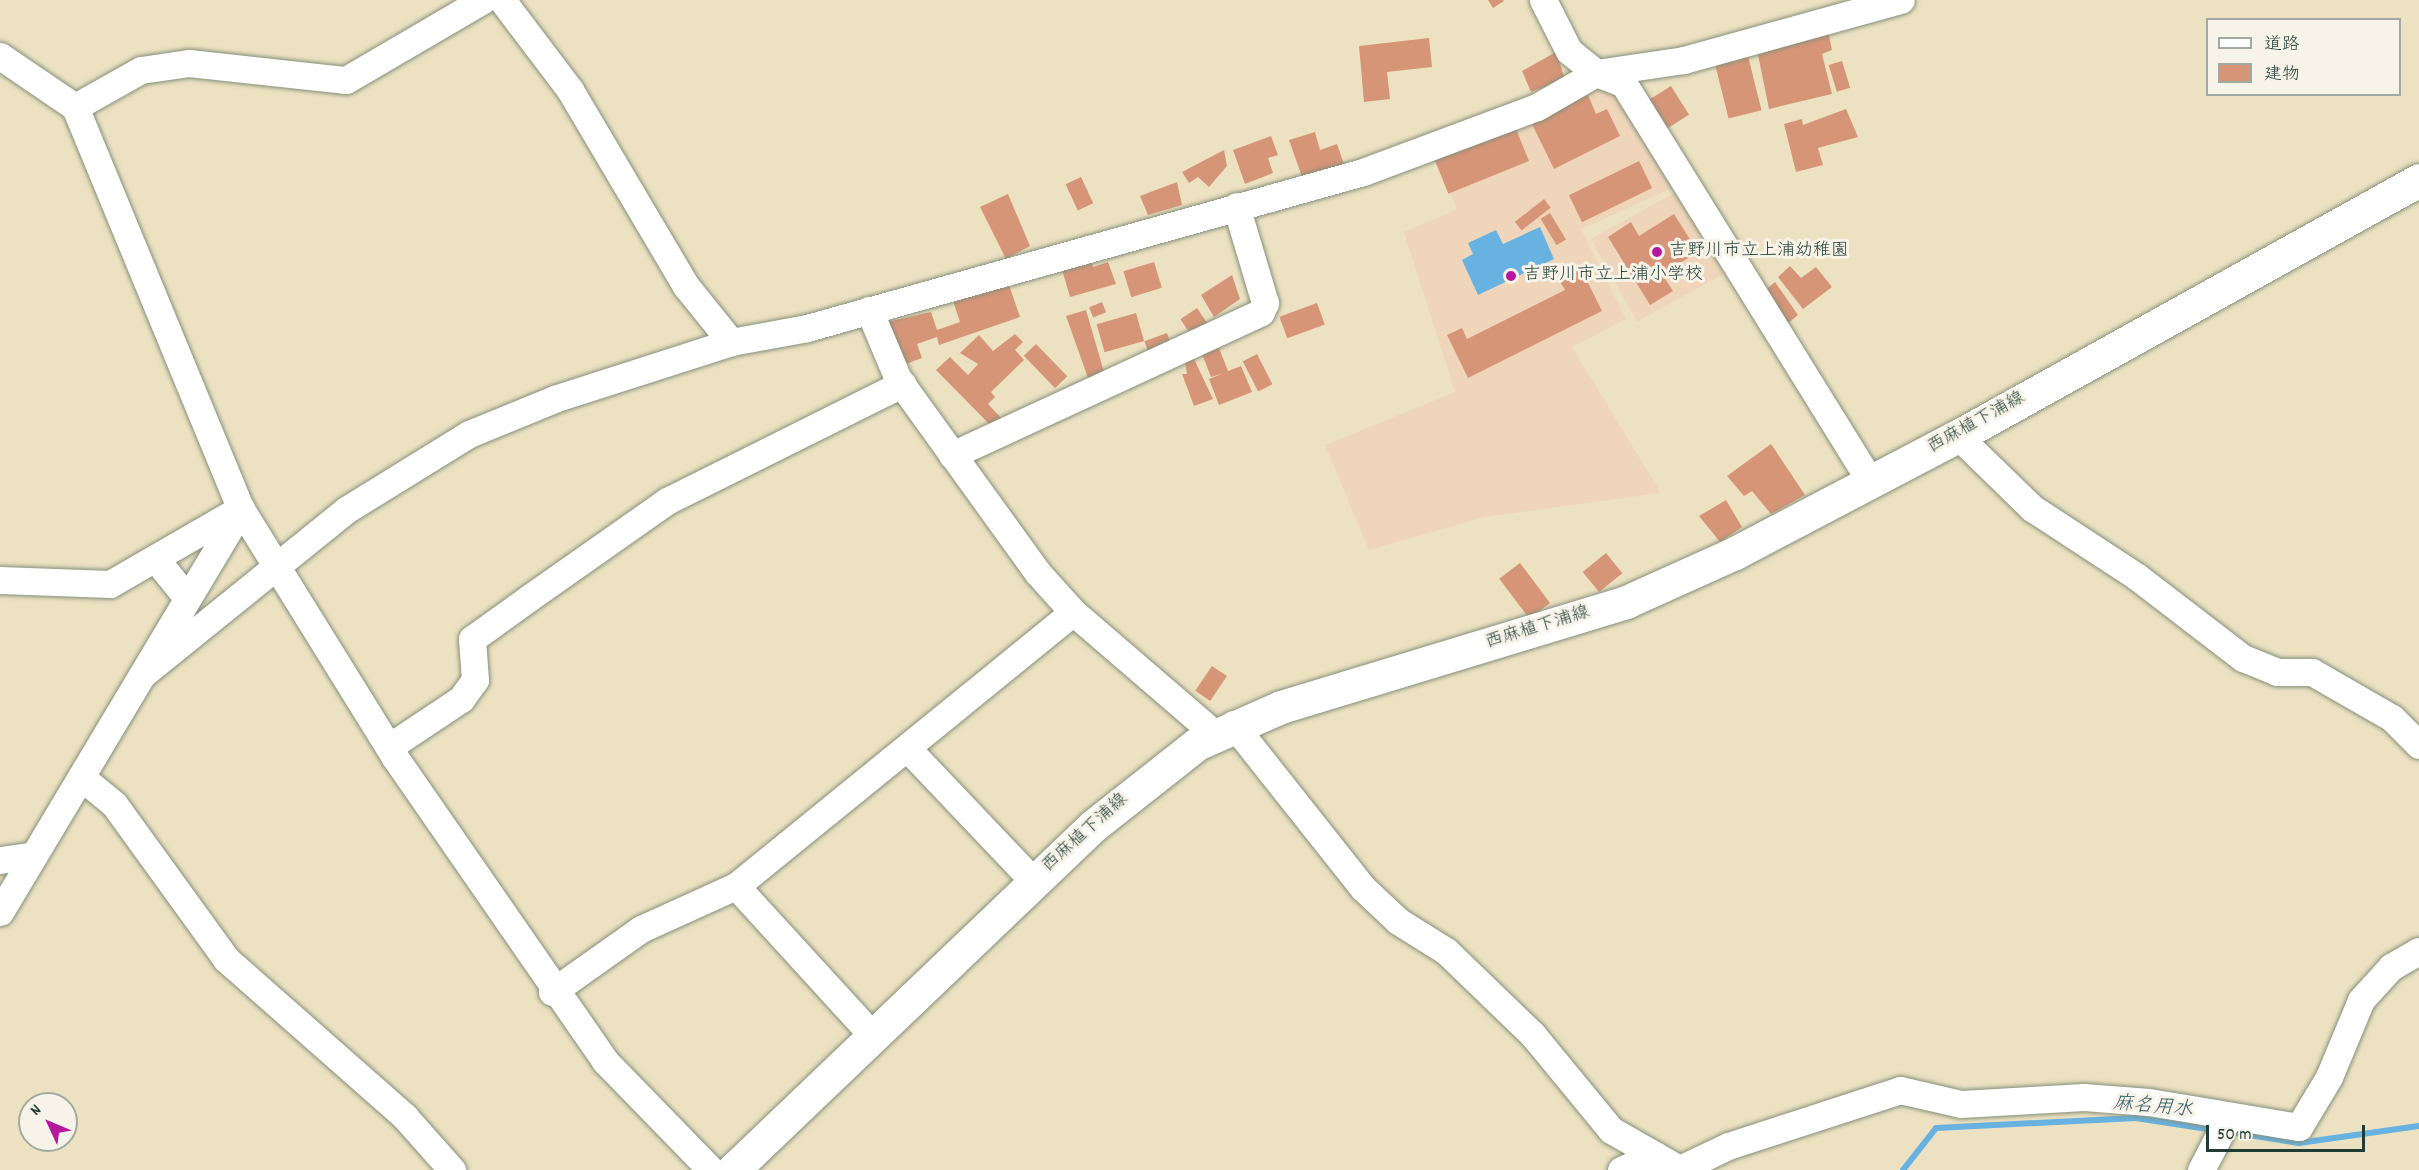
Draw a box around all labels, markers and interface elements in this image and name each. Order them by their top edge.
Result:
legend [2206,18,2401,96]
text: 道路 [2264,33,2300,58]
text: 建物 [2264,63,2300,88]
place label: 吉野川市立上浦幼稚園 [1669,241,1849,263]
marker: 吉野川市立上浦幼稚園 [1650,245,1664,259]
place label: 吉野川市立上浦小学校 [1523,265,1703,287]
marker: 吉野川市立上浦小学校 [1504,269,1518,283]
street label: 西麻植下浦線 [1925,388,2029,460]
street label: 西麻植下浦線 [1483,603,1593,655]
street label: 西麻植下浦線 [1039,790,1133,878]
north arrow [18,1092,78,1152]
water label: 麻名用水 [2112,1093,2194,1123]
text: N [25,1100,47,1121]
scale bar [2209,1113,2368,1151]
text: 50 m [2217,1123,2252,1148]

